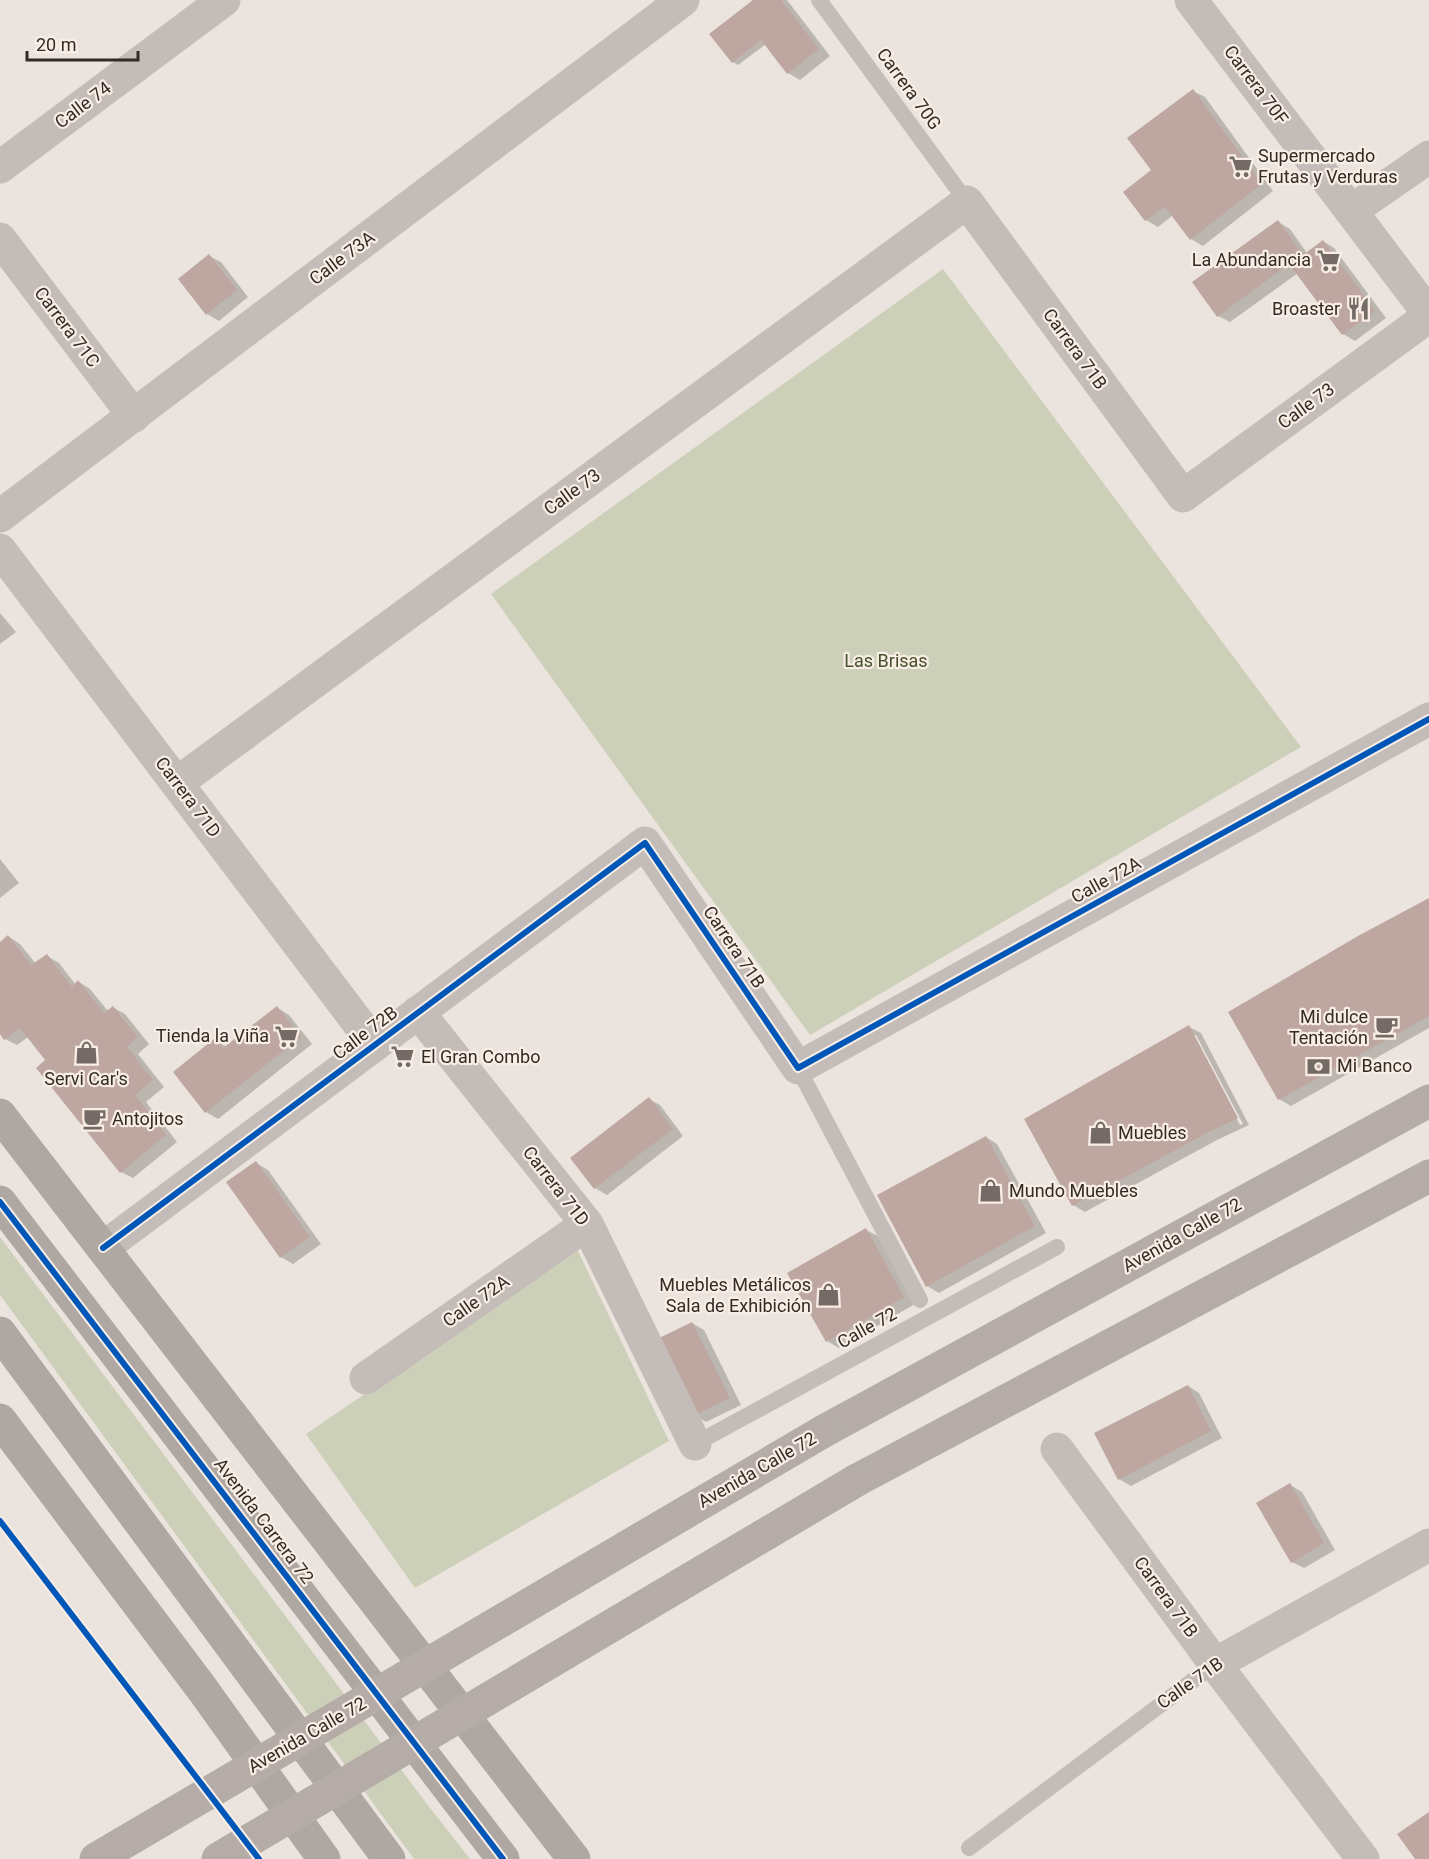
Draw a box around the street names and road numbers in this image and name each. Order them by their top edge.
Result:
street label: Carrera 70F [1220,41,1293,128]
street label: Carrera 70G [873,44,946,134]
street label: Calle 74 [51,77,115,132]
street label: Calle 73A [305,226,379,289]
street label: Carrera 71C [30,282,104,371]
street label: Carrera 71B [1039,304,1112,393]
street label: Calle 73 [1273,378,1338,433]
street label: Calle 73 [539,464,604,519]
street label: Carrera 71D [151,752,225,841]
street label: Calle 72A [1067,852,1144,907]
street label: Carrera 71B [699,902,770,992]
street label: Calle 72B [328,1001,401,1064]
street label: Carrera 71D [519,1142,594,1230]
street label: Avenida Calle 72 [1119,1193,1245,1276]
street label: Calle 72A [438,1270,513,1331]
street label: Calle 72 [833,1303,900,1352]
street label: Avenida Calle 72 [694,1427,819,1512]
street label: Avenida Carrera 72 [210,1454,318,1588]
street label: Carrera 71B [1130,1552,1203,1641]
street label: Calle 71B [1153,1652,1227,1713]
street label: Avenida Calle 72 [244,1692,369,1777]

